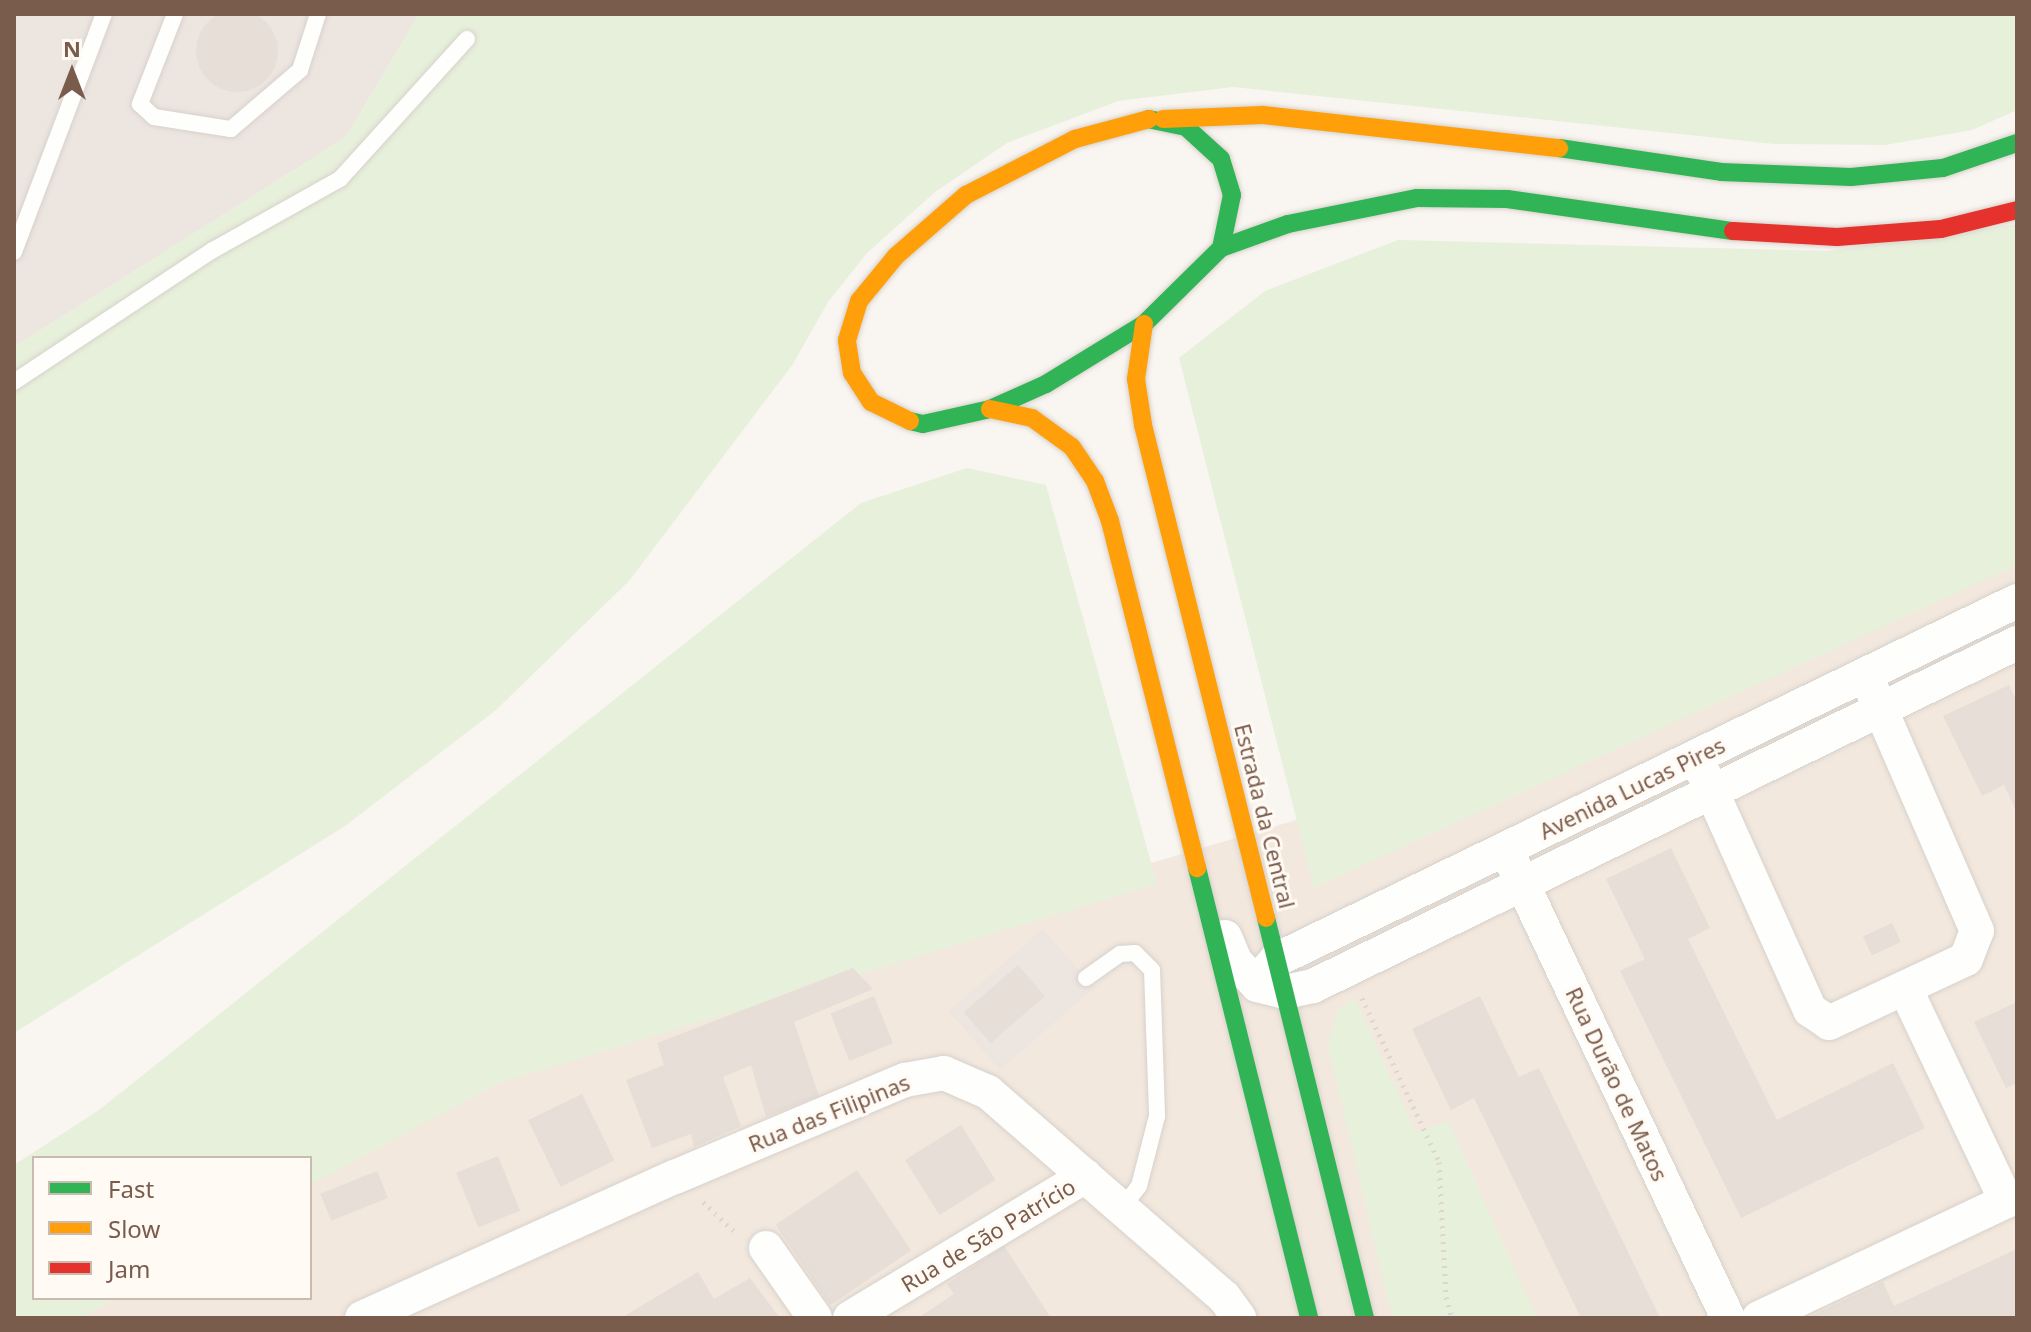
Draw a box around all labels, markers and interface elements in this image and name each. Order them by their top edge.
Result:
north arrow [32,32,112,112]
text: N [63,33,81,63]
street label: Estrada da Central [1229,721,1301,911]
street label: Avenida Lucas Pires [1535,732,1729,844]
street label: Rua Durão de Matos [1561,983,1673,1185]
street label: Rua das Filipinas [745,1069,913,1157]
legend [32,1156,312,1300]
text: Fast [108,1172,154,1205]
street label: Rua de São Patrício [896,1173,1080,1297]
text: Slow [108,1212,160,1245]
text: Jam [108,1252,150,1285]

